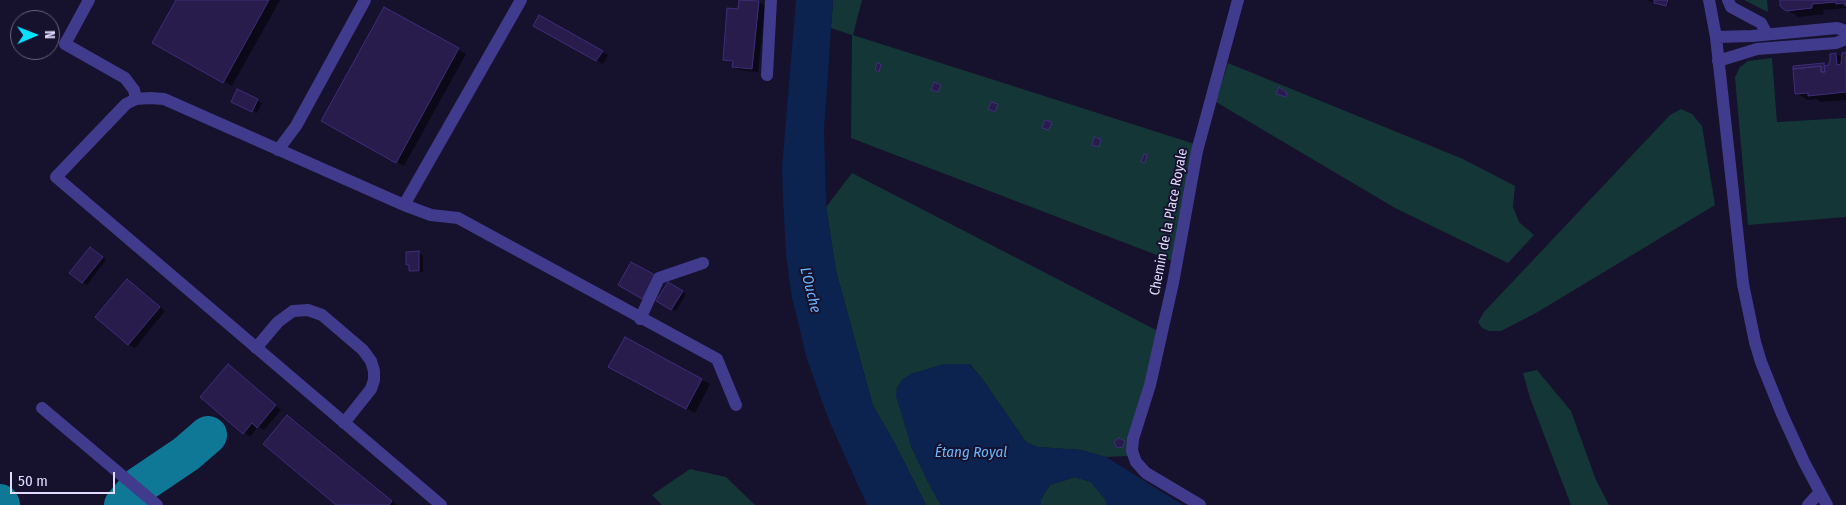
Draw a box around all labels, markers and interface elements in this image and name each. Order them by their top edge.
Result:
north arrow [10,10,60,60]
text: N [41,30,58,39]
street label: Chemin de la Place Royale [1147,147,1191,297]
water label: L'Ouche [796,265,824,315]
water label: Étang Royal [935,444,1007,462]
scale bar [12,462,118,494]
text: 50 m [18,472,48,490]

